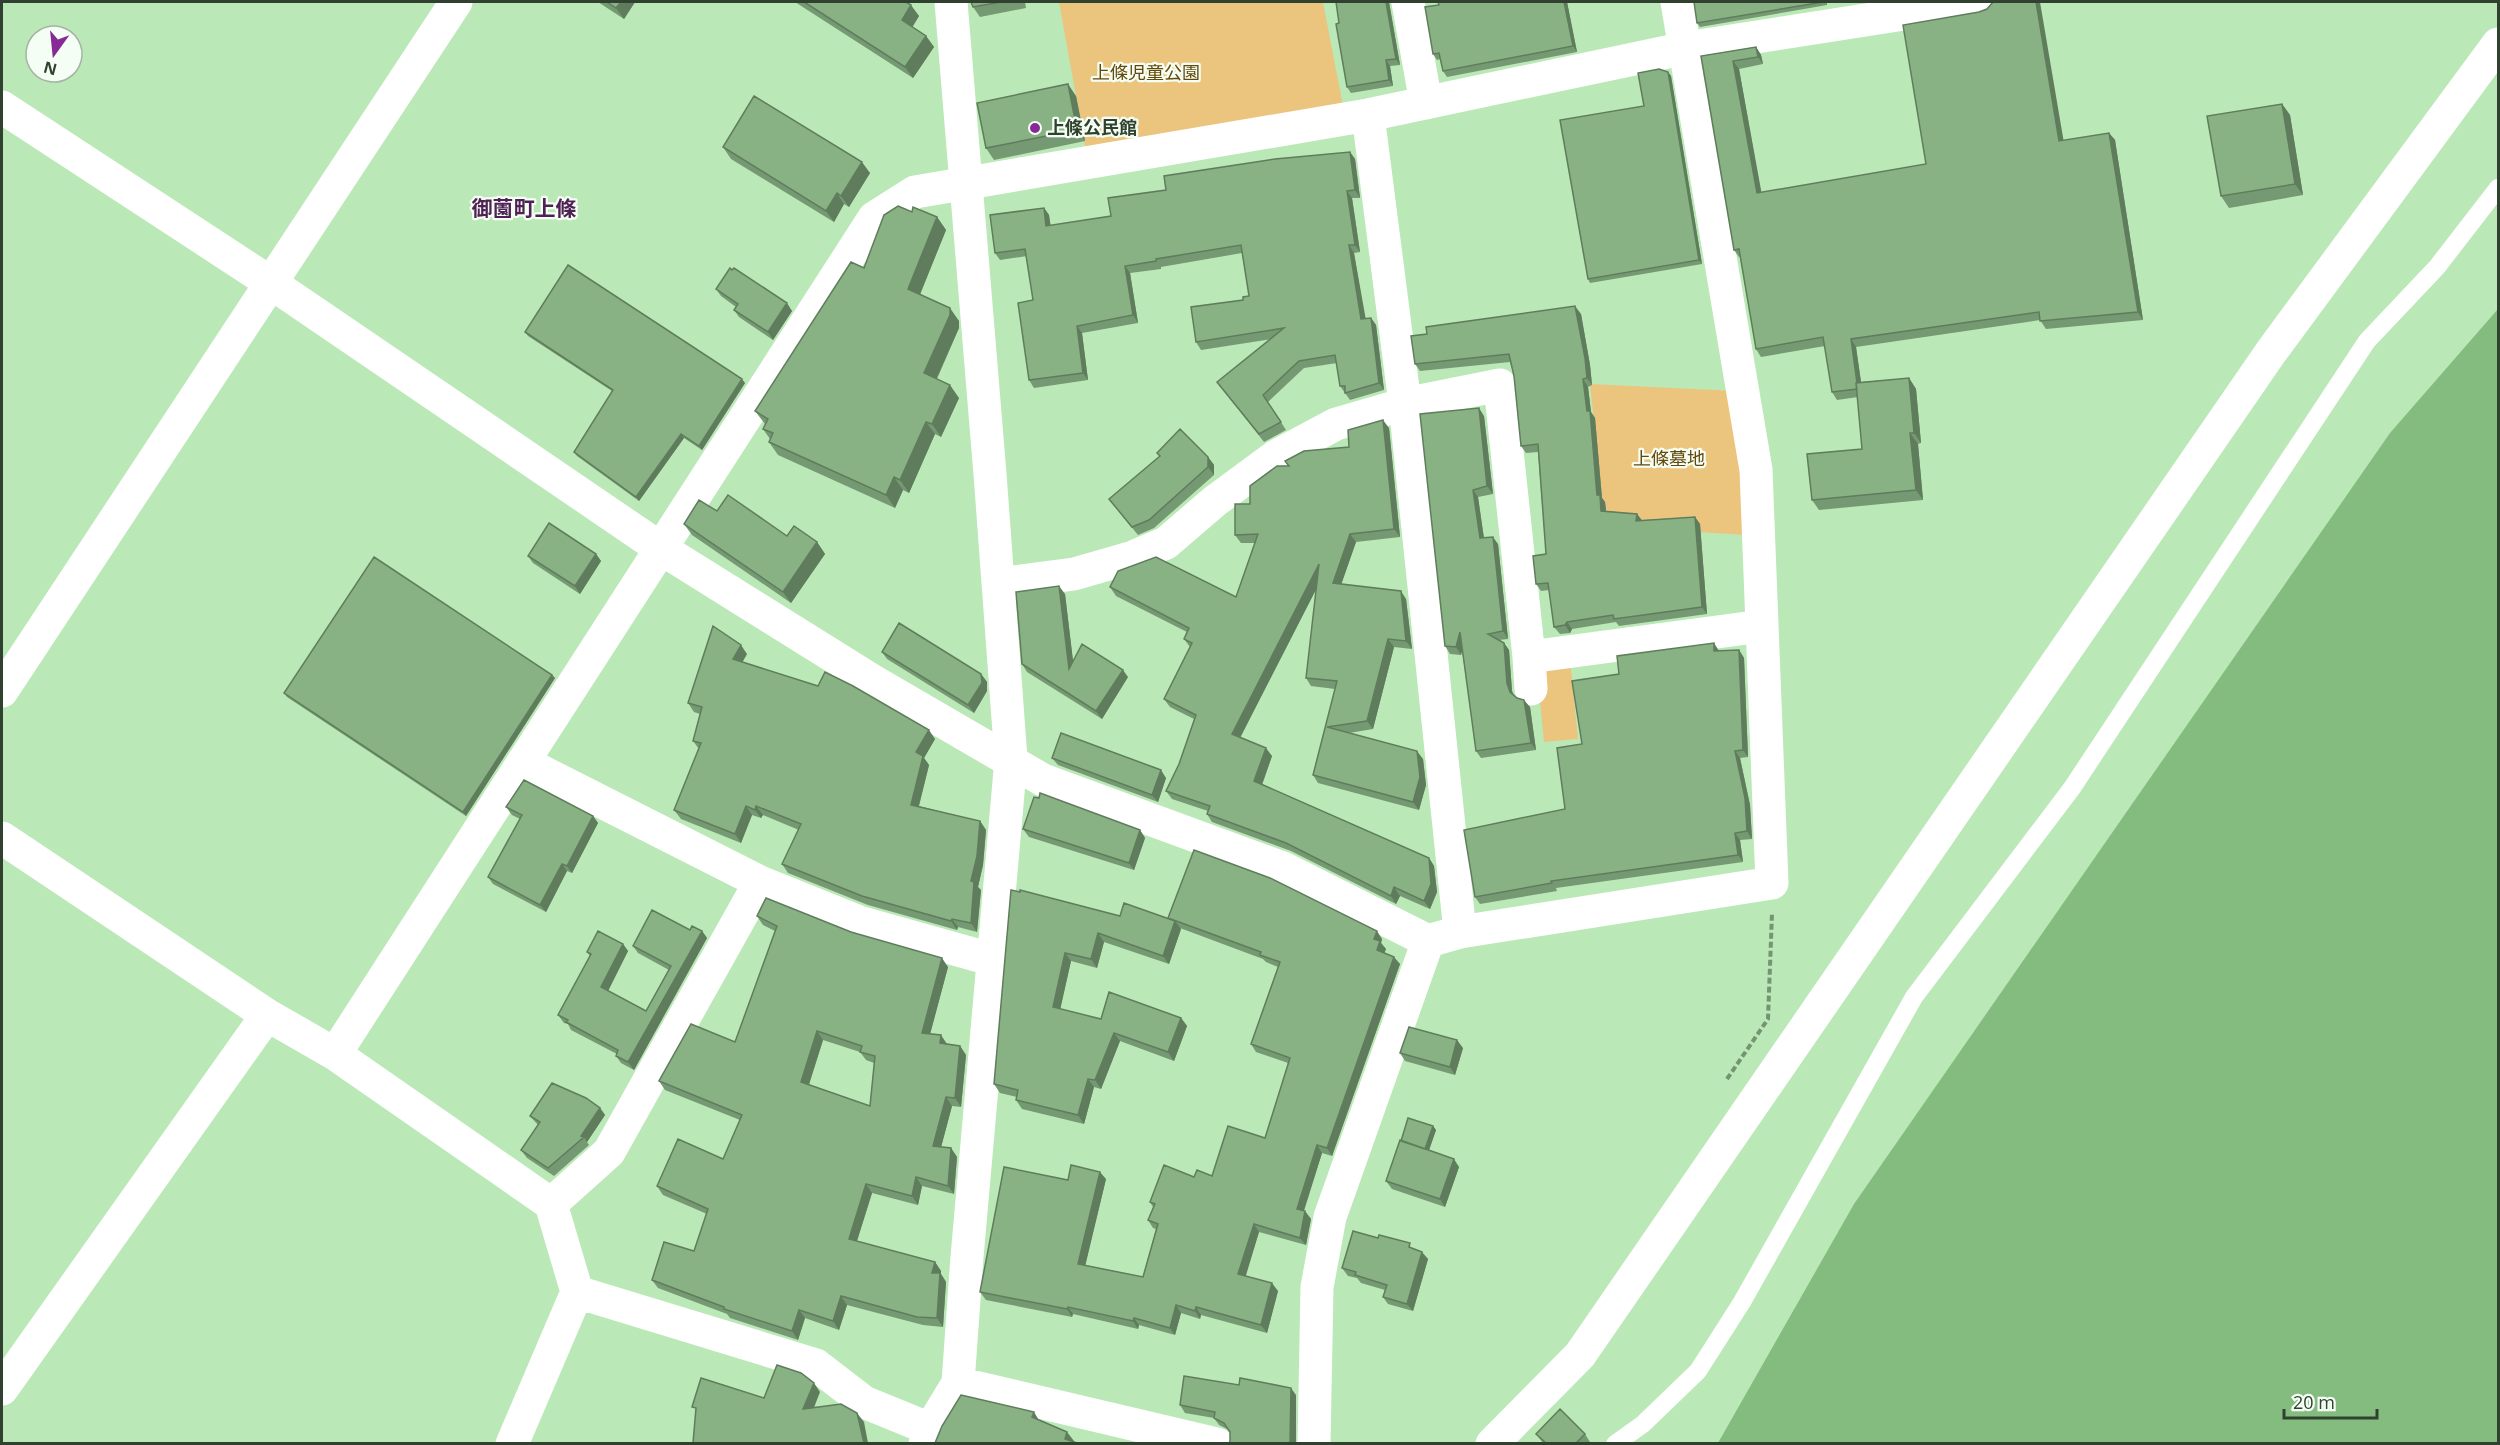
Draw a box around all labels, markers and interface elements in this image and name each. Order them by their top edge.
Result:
north arrow [24,24,84,84]
text: N [41,56,59,81]
park label: 上條児童公園 [1092,60,1200,84]
place label: 上條公民館 [1047,115,1137,139]
marker: 上條公民館 [1028,121,1042,135]
district label: 御薗町上條 [472,194,577,222]
park label: 上條墓地 [1633,446,1705,470]
scale bar [2284,1382,2377,1420]
text: 20 m [2293,1390,2335,1414]

